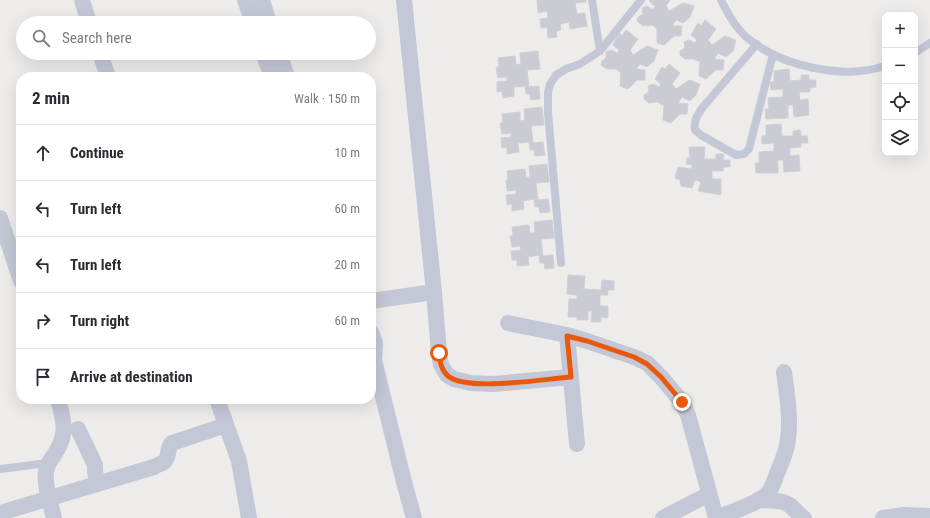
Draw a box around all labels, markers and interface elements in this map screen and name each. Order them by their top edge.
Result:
map controls [882,12,918,156]
button: + [882,12,918,48]
search box [16,16,376,60]
icon: search [30,27,52,49]
text: Search here [62,29,132,47]
button: − [882,48,918,84]
button: locate [882,84,918,120]
text: 2 min [32,88,70,108]
text: Walk · 150 m [294,91,360,106]
button: layers [882,120,918,156]
icon: ahead [32,142,54,164]
text: Continue [70,144,124,162]
text: 10 m [334,145,360,160]
icon: left [32,198,54,220]
text: Turn left [70,200,121,218]
text: 60 m [334,201,360,216]
icon: left [32,254,54,276]
text: Turn left [70,256,121,274]
text: 20 m [334,257,360,272]
icon: right [32,310,54,332]
text: Turn right [70,312,129,330]
text: 60 m [334,313,360,328]
route start [430,344,448,362]
icon: arrive [32,366,54,388]
text: Arrive at destination [70,368,193,386]
route end [673,393,691,411]

